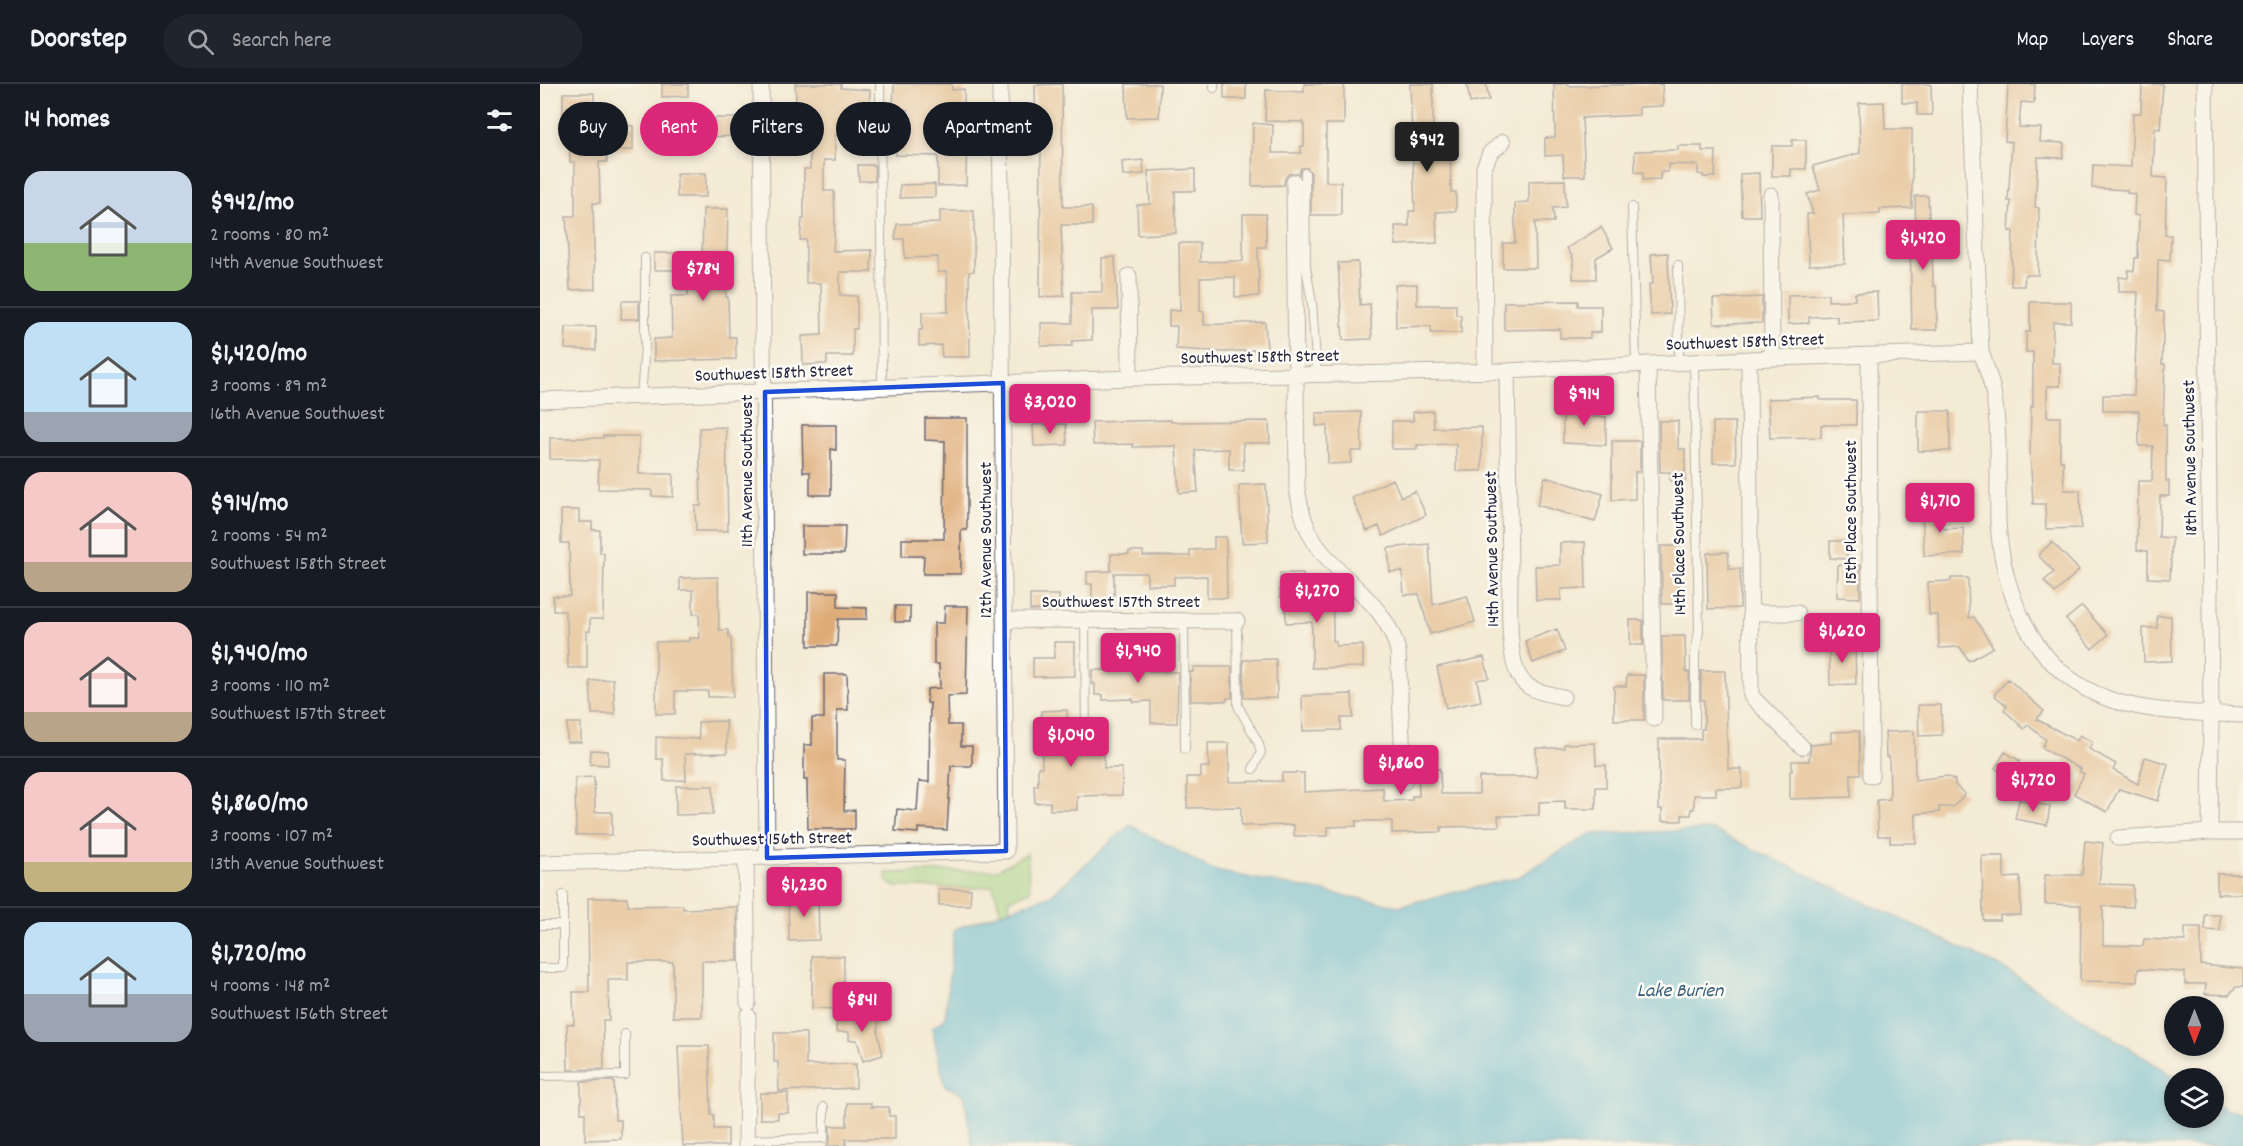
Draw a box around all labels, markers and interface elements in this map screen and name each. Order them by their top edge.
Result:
search box [163,14,583,68]
text: Doorstep [30,21,127,61]
icon: search [184,25,217,58]
text: Search here [232,26,332,57]
text: Map [2017,26,2048,56]
text: Layers [2081,26,2134,56]
text: Share [2167,26,2213,56]
text: 14 homes [24,102,110,139]
chip: Buy [558,102,628,156]
chip: Rent [640,102,718,156]
chip: Filters [730,102,824,156]
chip: New [836,102,911,156]
chip: Apartment [923,102,1053,156]
icon: filters [483,104,516,137]
pin: $942 [1391,122,1463,173]
text: $942 [1409,127,1445,155]
text: $942/mo [210,185,294,222]
icon: home [72,195,144,267]
pin: $1,420 [1874,220,1972,271]
text: 2 rooms · 80 m² [210,222,329,250]
text: $1,420 [1900,225,1946,253]
text: 14th Avenue Southwest [210,250,383,278]
pin: $784 [667,251,739,302]
text: $784 [686,256,720,284]
street label: Southwest 158th Street [1665,328,1825,359]
text: $1,420/mo [210,336,307,373]
street label: Southwest 158th Street [1180,345,1340,372]
icon: home [72,346,144,418]
street label: Southwest 158th Street [694,359,854,390]
text: 3 rooms · 89 m² [210,373,327,401]
pin: $914 [1548,376,1620,427]
street label: 18th Avenue Southwest [2178,379,2205,536]
text: $914 [1568,381,1600,409]
pin: $3,020 [1001,384,1099,435]
text: $3,020 [1023,389,1077,417]
street label: 11th Avenue Southwest [736,394,761,547]
text: 16th Avenue Southwest [210,401,385,429]
street label: 15th Place Southwest [1840,440,1865,584]
street label: 12th Avenue Southwest [975,461,1000,618]
street label: 14th Avenue Southwest [1480,470,1507,627]
street label: 14th Place Southwest [1667,472,1694,616]
pin: $1,710 [1891,483,1989,534]
text: $914/mo [210,486,288,523]
text: $1,710 [1919,488,1961,516]
icon: home [72,496,144,568]
text: 2 rooms · 54 m² [210,523,328,551]
text: Southwest 158th Street [210,551,386,579]
pin: $1,270 [1268,573,1366,624]
text: $1,270 [1294,578,1340,606]
street label: Southwest 157th Street [1042,591,1201,616]
pin: $1,620 [1793,613,1891,664]
text: $1,620 [1818,618,1866,646]
pin: $1,940 [1089,633,1187,684]
text: $1,940/mo [210,636,308,673]
text: $1,940 [1115,638,1161,666]
icon: home [72,646,144,718]
text: 3 rooms · 110 m² [210,673,330,701]
text: Southwest 157th Street [210,701,386,729]
pin: $1,040 [1022,717,1120,768]
text: $1,040 [1047,722,1095,750]
pin: $1,860 [1352,745,1450,796]
text: $1,860 [1377,750,1425,778]
pin: $1,720 [1984,762,2082,813]
text: $1,720 [2010,767,2056,795]
text: $1,860/mo [210,786,308,823]
icon: home [72,796,144,868]
text: 3 rooms · 107 m² [210,823,333,851]
street label: Southwest 156th Street [692,827,853,854]
text: 13th Avenue Southwest [210,851,384,879]
pin: $1,230 [755,867,853,918]
text: $1,230 [781,872,827,900]
text: $1,720/mo [210,936,306,973]
icon: home [72,946,144,1018]
text: 4 rooms · 148 m² [210,973,330,1001]
water label: Lake Burien [1637,978,1724,1006]
pin: $841 [826,982,898,1033]
text: $841 [847,987,877,1015]
north arrow [2164,996,2224,1056]
map controls [2164,996,2224,1128]
text: Southwest 156th Street [210,1001,388,1029]
button: layers [2164,1068,2224,1128]

